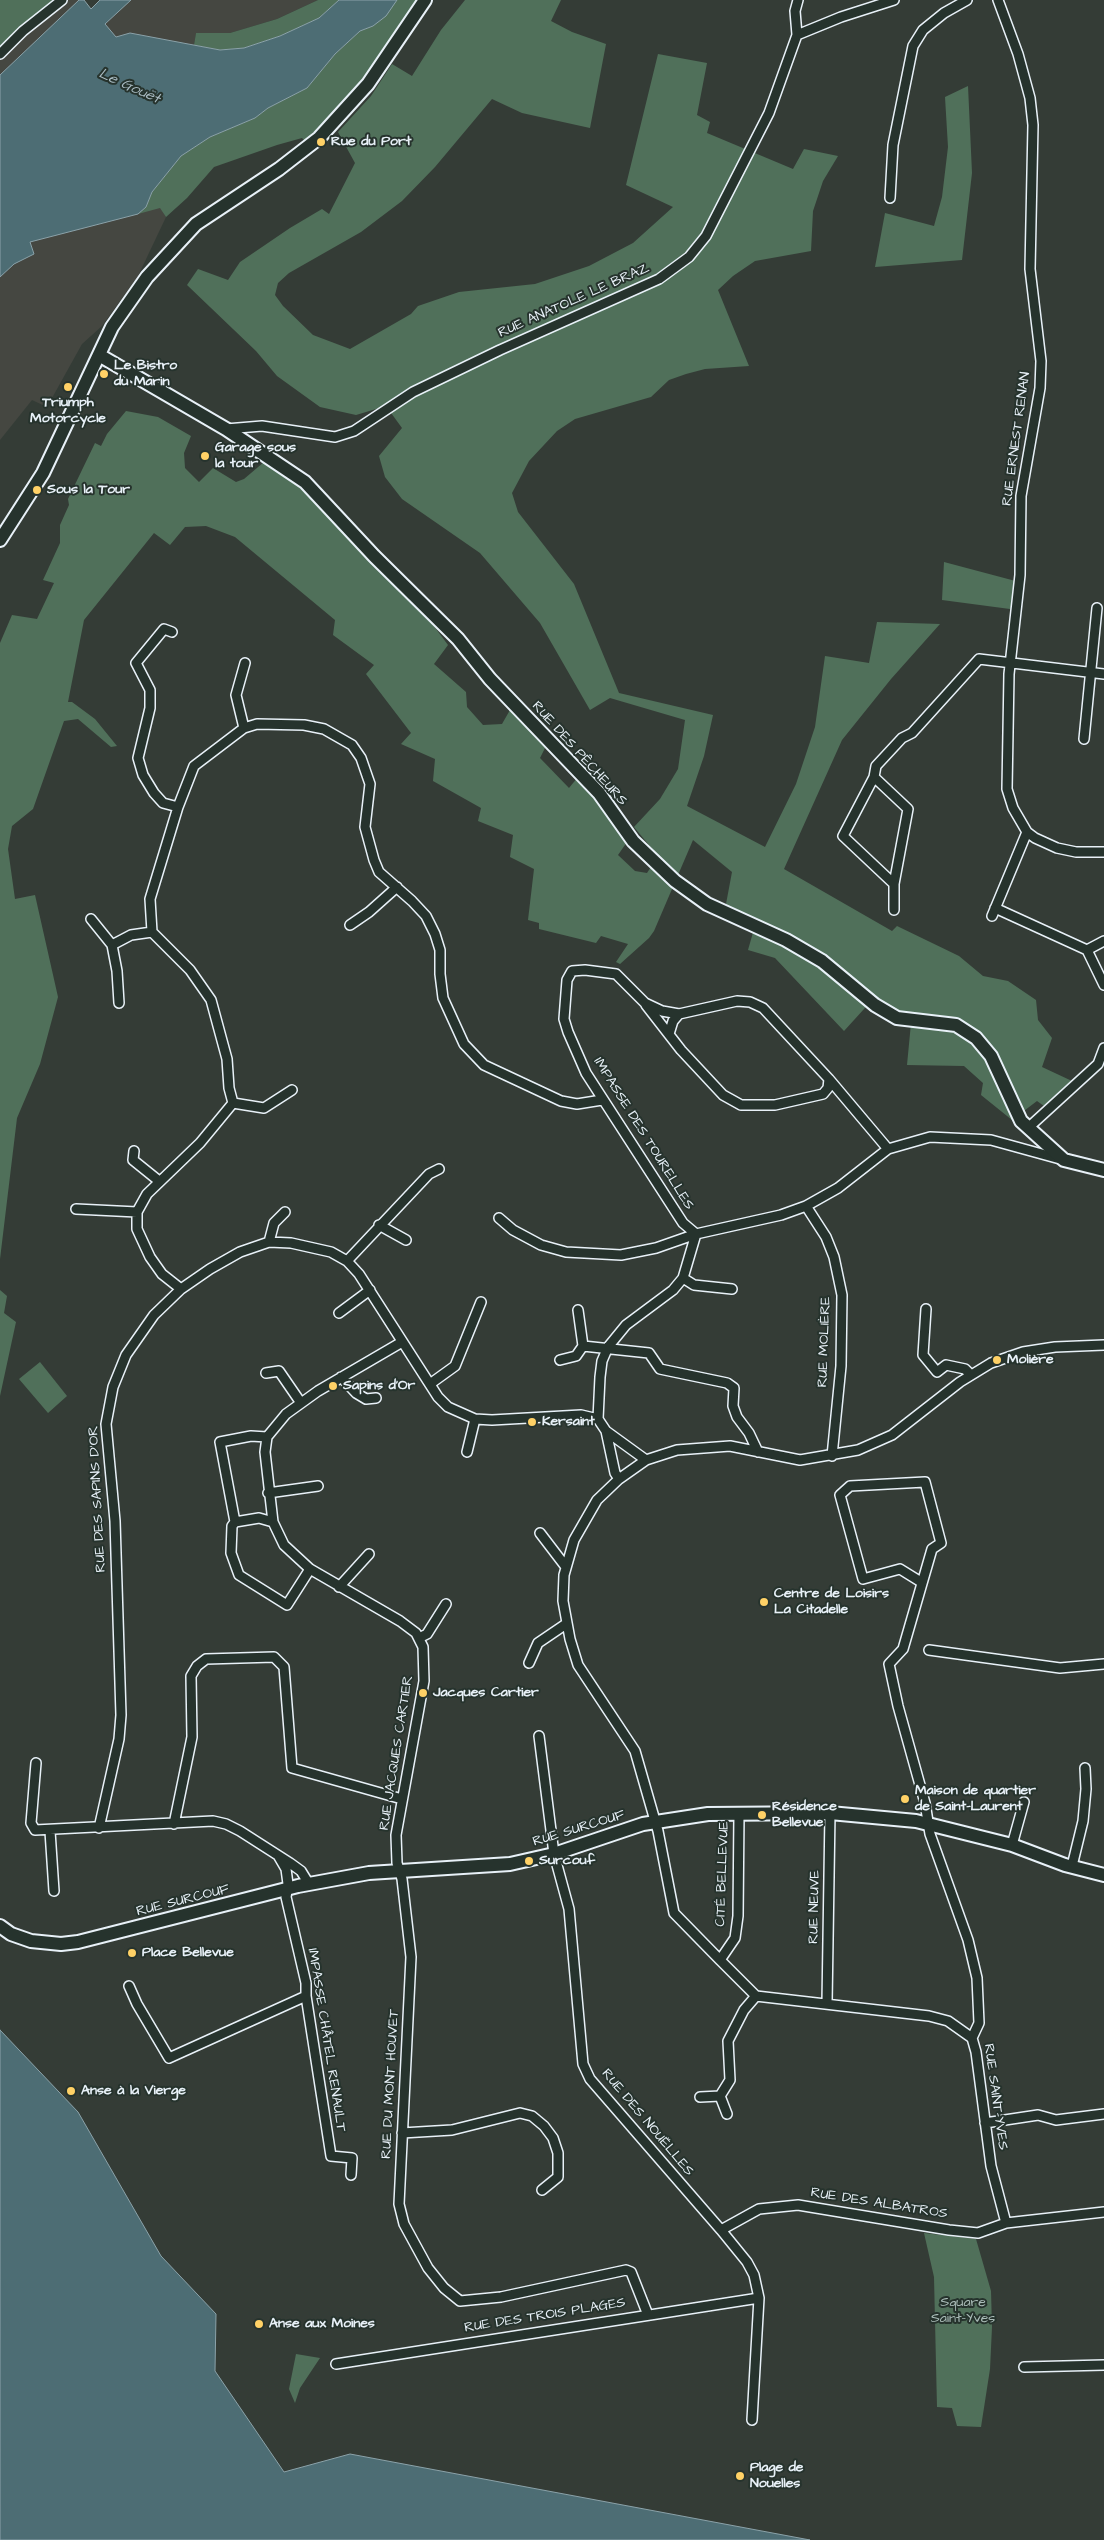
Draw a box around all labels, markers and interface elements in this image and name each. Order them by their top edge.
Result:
water label: Le Gouët [96,66,162,108]
place label: Rue du Port [331,134,411,150]
marker: Rue du Port [315,136,327,148]
street label: RUE ANATOLE LE BRAZ [496,260,652,342]
place label: Le Bistro du Marin [114,358,177,391]
marker: Le Bistro du Marin [98,368,110,380]
street label: RUE ERNEST RENAN [999,371,1035,507]
marker: Triumph Motorcycle [62,381,74,393]
place label: Triumph Motorcycle [30,395,106,428]
place label: Garage sous la tour [215,440,296,472]
marker: Garage sous la tour [199,450,211,462]
place label: Sous la Tour [47,482,130,498]
marker: Sous la Tour [31,484,43,496]
street label: RUE DES PÊCHEURS [528,698,630,810]
street label: IMPASSE DES TOURELLES [589,1055,697,1213]
street label: RUE MOLIÈRE [815,1296,835,1388]
place label: Molière [1007,1352,1054,1368]
marker: Molière [991,1354,1003,1366]
place label: Sapins d'Or [343,1378,415,1394]
marker: Sapins d'Or [327,1380,339,1392]
place label: Kersaint [542,1414,595,1430]
marker: Kersaint [526,1416,538,1428]
street label: RUE DES SAPINS D'OR [86,1425,110,1573]
place label: Centre de Loisirs La Citadelle [774,1586,889,1618]
marker: Centre de Loisirs La Citadelle [758,1596,770,1608]
street label: RUE JACQUES CARTIER [376,1674,418,1832]
place label: Jacques Cartier [433,1685,539,1701]
marker: Jacques Cartier [417,1687,429,1699]
place label: Maison de quartier de Saint-Laurent [915,1783,1036,1815]
marker: Maison de quartier de Saint-Laurent [899,1793,911,1805]
place label: Résidence Bellevue [772,1799,837,1831]
street label: RUE SURCOUF [531,1807,627,1851]
marker: Résidence Bellevue [756,1809,768,1821]
street label: CITÉ BELLEVUE [713,1821,733,1927]
place label: Surcouf [539,1853,595,1869]
marker: Surcouf [523,1855,535,1867]
street label: RUE NEUVE [806,1870,824,1944]
street label: RUE SURCOUF [135,1881,231,1921]
place label: Place Bellevue [142,1945,234,1961]
marker: Place Bellevue [126,1947,138,1959]
street label: IMPASSE CHÂTEL RENAULT [303,1947,349,2133]
street label: RUE DU MONT HOUVET [379,2009,403,2159]
street label: RUE SAINT-YVES [979,2043,1011,2151]
street label: RUE DES NOUËLLES [597,2066,697,2180]
place label: Anse à la Vierge [81,2083,186,2099]
marker: Anse à la Vierge [65,2085,77,2097]
street label: RUE DES ALBATROS [809,2185,949,2223]
street label: RUE DES TROIS PLAGES [463,2295,627,2337]
park label: Square Saint-Yves [931,2295,995,2328]
place label: Anse aux Moines [269,2316,375,2332]
marker: Anse aux Moines [253,2318,265,2330]
place label: Plage de Nouelles [750,2460,803,2492]
marker: Plage de Nouelles [734,2470,746,2482]

